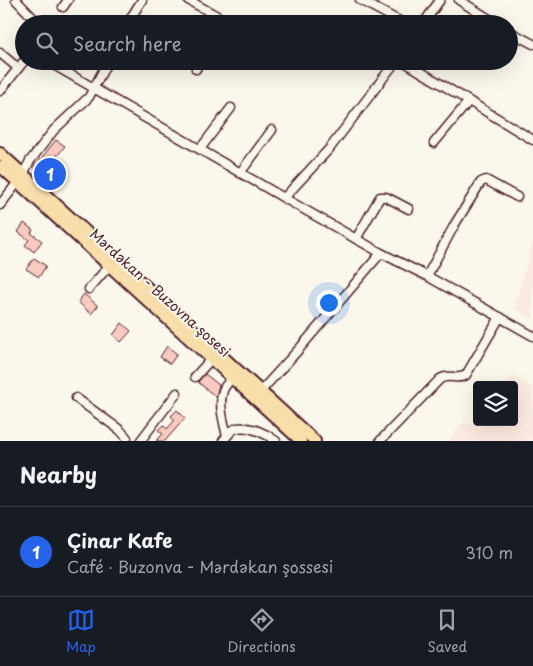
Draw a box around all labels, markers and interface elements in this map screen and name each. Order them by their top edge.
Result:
search box [15,15,518,70]
icon: search [33,29,61,57]
text: Search here [73,29,182,57]
pin: 1 [34,155,66,193]
street label: Mərdəkan - Buzovna şosesi [85,224,235,362]
your location [316,290,342,316]
map controls [473,381,518,426]
button: layers [473,381,518,426]
text: Nearby [20,458,97,490]
text: Çinar Kafe [67,526,172,554]
text: 1 [32,540,40,564]
text: 310 m [465,540,513,564]
text: Café · Buzonva - Mərdəkan şossesi [67,554,333,578]
tab: Map [66,606,96,657]
tab: Directions [228,606,296,657]
tab: Saved [427,606,467,657]

